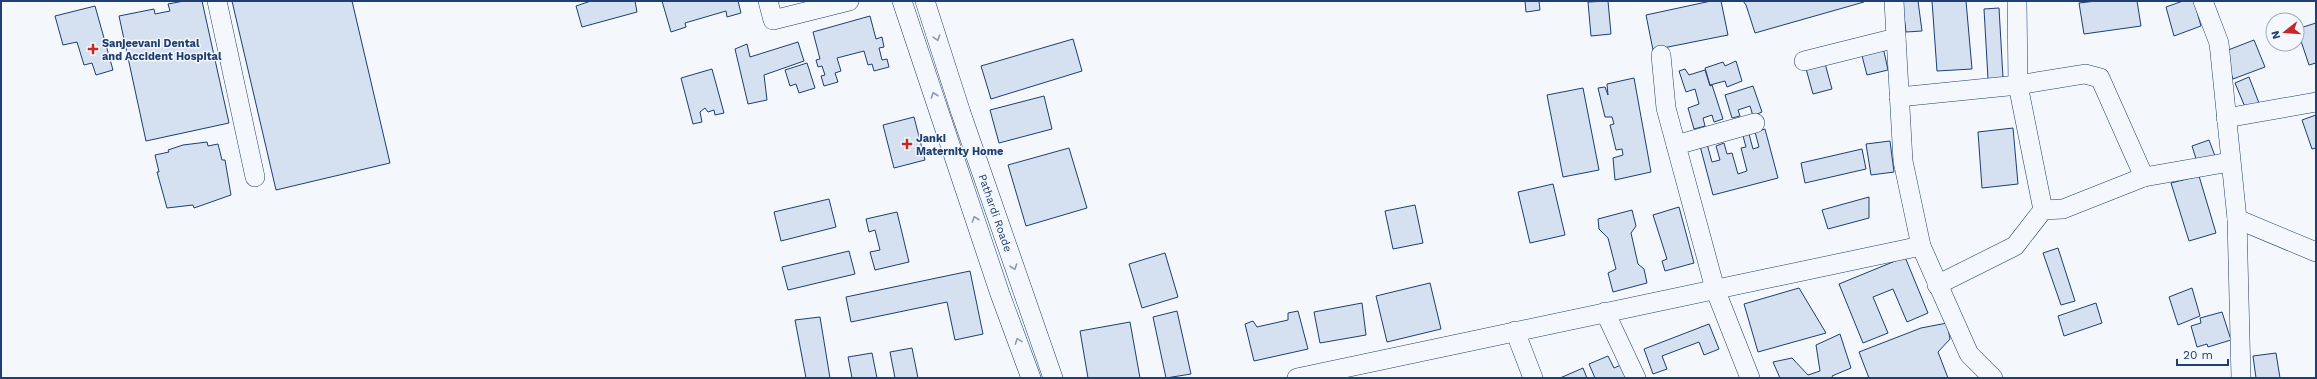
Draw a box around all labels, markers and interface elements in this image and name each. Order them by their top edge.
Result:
north arrow [2265,12,2305,52]
text: N [2269,29,2283,41]
one-way arrow [932,34,940,41]
place label: Sanjeevani Dental and Accident Hospital [102,37,222,63]
marker: Sanjeevani Dental and Accident Hospital [87,43,99,55]
one-way arrow [930,92,938,99]
place label: Janki Maternity Home [916,132,1003,158]
marker: Janki Maternity Home [901,138,913,150]
street label: Pathardi Roade [976,172,1014,254]
one-way arrow [971,215,980,222]
one-way arrow [1009,264,1018,271]
one-way arrow [1014,338,1022,345]
scale bar [2177,341,2228,367]
text: 20 m [2183,348,2213,362]

